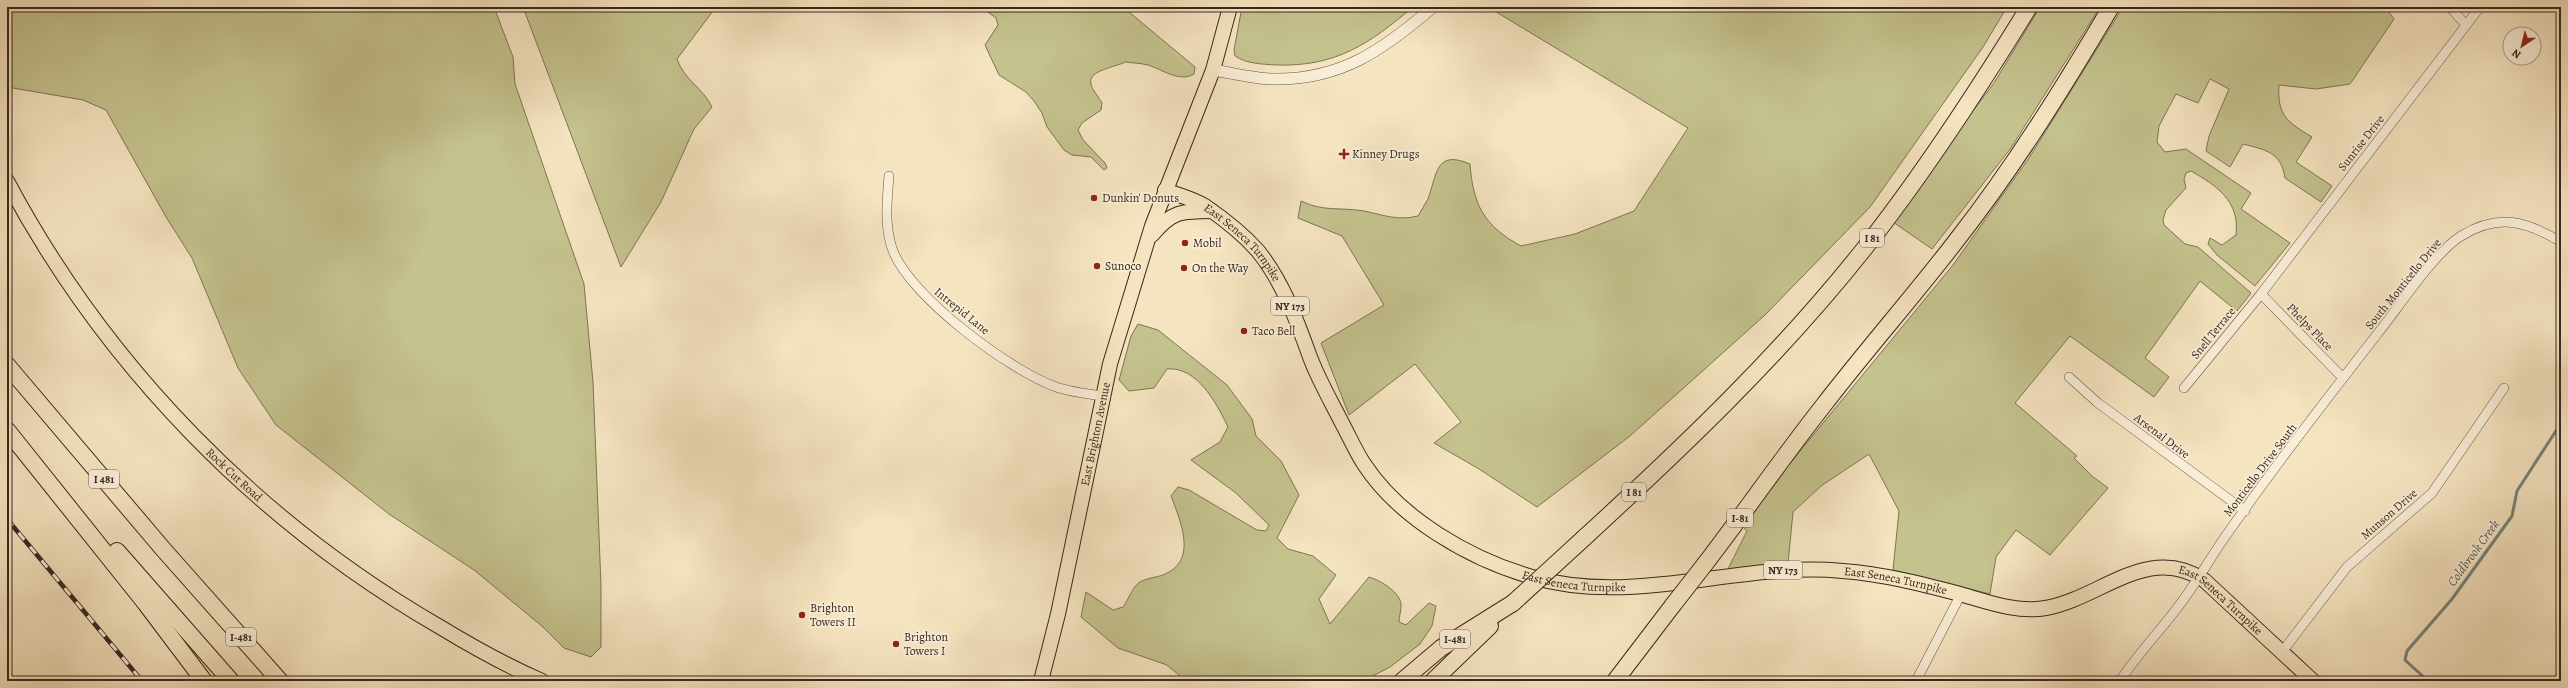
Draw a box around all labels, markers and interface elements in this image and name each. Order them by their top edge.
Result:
north arrow [2502,26,2542,66]
text: N [2509,45,2524,62]
street label: Sunrise Drive [2334,112,2388,174]
place label: Kinney Drugs [1352,146,1420,162]
marker: Kinney Drugs [1339,149,1349,159]
place label: Dunkin' Donuts [1102,190,1179,206]
marker: Dunkin' Donuts [1089,193,1099,203]
street label: East Seneca Turnpike [1201,200,1285,285]
road number: I 81 [1860,229,1884,247]
place label: Mobil [1193,235,1221,251]
street label: South Monticello Drive [2361,235,2445,333]
marker: Mobil [1180,238,1190,248]
place label: Sunoco [1105,258,1141,274]
place label: On the Way [1192,260,1249,276]
marker: Sunoco [1092,261,1102,271]
marker: On the Way [1179,263,1189,273]
street label: Intrepid Lane [931,284,993,338]
road number: NY 173 [1271,297,1309,315]
street label: Phelps Place [2283,300,2337,354]
street label: Snell Terrace [2187,304,2239,362]
place label: Taco Bell [1252,323,1295,339]
marker: Taco Bell [1239,326,1249,336]
street label: East Brighton Avenue [1077,381,1114,487]
street label: Arsenal Drive [2130,409,2193,462]
street label: Monticello Drive South [2220,420,2301,520]
street label: Rock Cut Road [202,444,266,505]
road number: I 481 [89,470,119,488]
road number: I 81 [1622,483,1646,501]
street label: Munson Drive [2357,485,2421,543]
road number: I-81 [1727,509,1753,527]
water label: Coldbrook Creek [2443,516,2503,590]
road number: NY 173 [1764,561,1802,579]
street label: East Seneca Turnpike [2177,561,2266,638]
street label: East Seneca Turnpike [1843,563,1949,598]
street label: East Seneca Turnpike [1520,566,1626,595]
place label: Brighton Towers II [810,600,856,630]
marker: Brighton Towers II [797,610,807,620]
road number: I-481 [226,628,256,646]
place label: Brighton Towers I [904,629,948,659]
road number: I-481 [1440,630,1470,648]
marker: Brighton Towers I [891,639,901,649]

